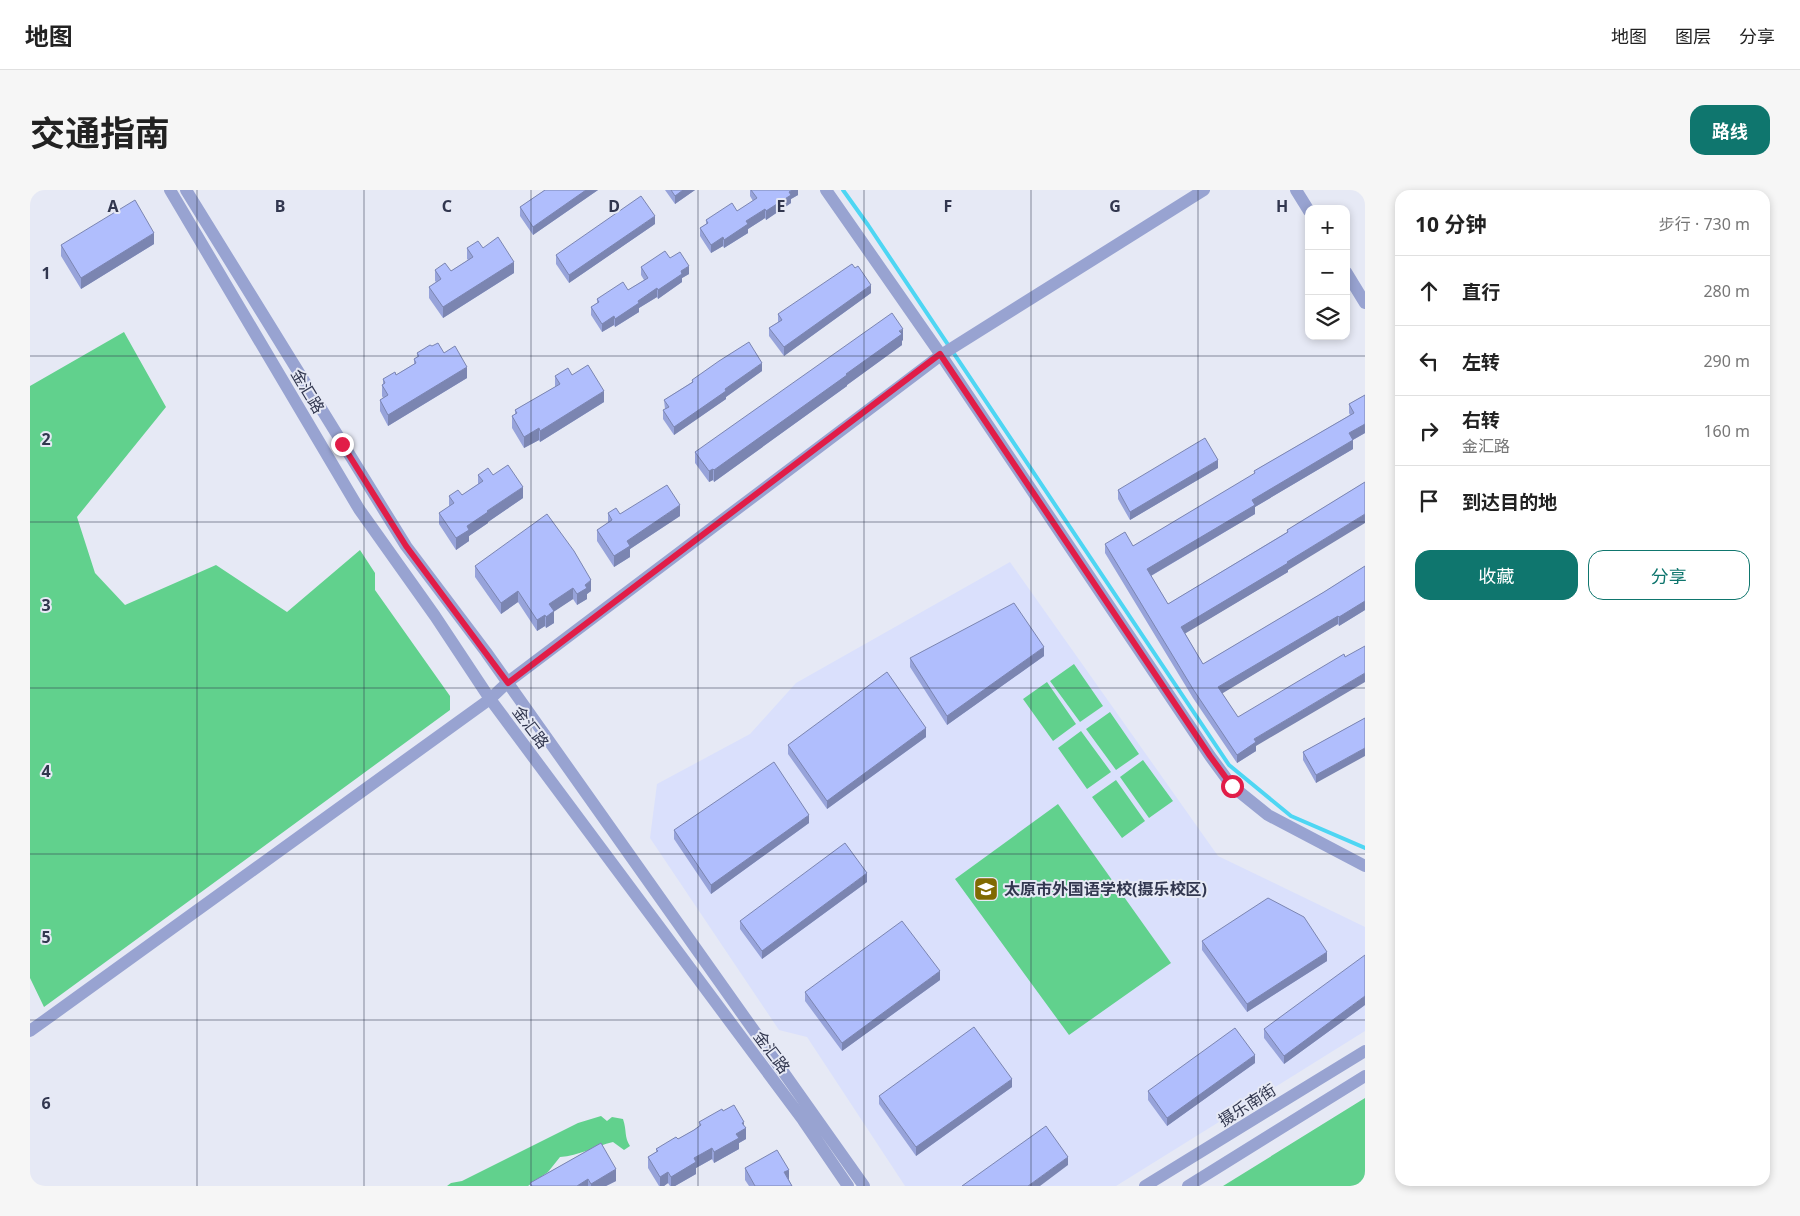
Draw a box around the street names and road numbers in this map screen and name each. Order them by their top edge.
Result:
street label: 金汇路 [286,365,330,417]
street label: 金汇路 [508,701,554,753]
street label: 金汇路 [749,1026,795,1078]
street label: 摄乐南街 [1214,1079,1280,1131]

